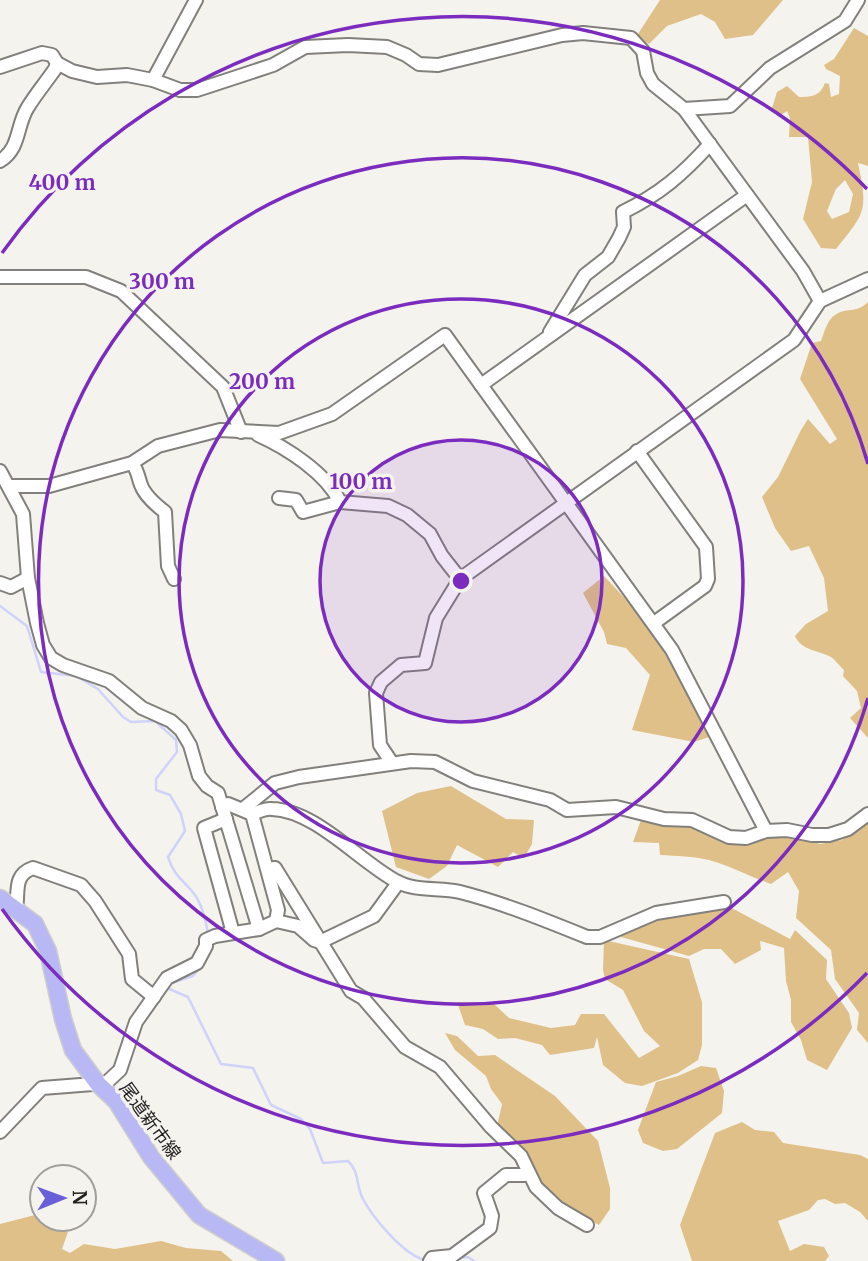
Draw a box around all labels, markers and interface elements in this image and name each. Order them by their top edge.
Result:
text: 400 m [28,169,96,196]
text: 300 m [129,268,195,295]
text: 200 m [229,368,295,395]
text: 100 m [330,468,392,495]
centre of rings [449,569,473,593]
street label: 尾道新市線 [115,1078,186,1164]
north arrow [28,1163,98,1233]
text: N [68,1190,92,1205]

